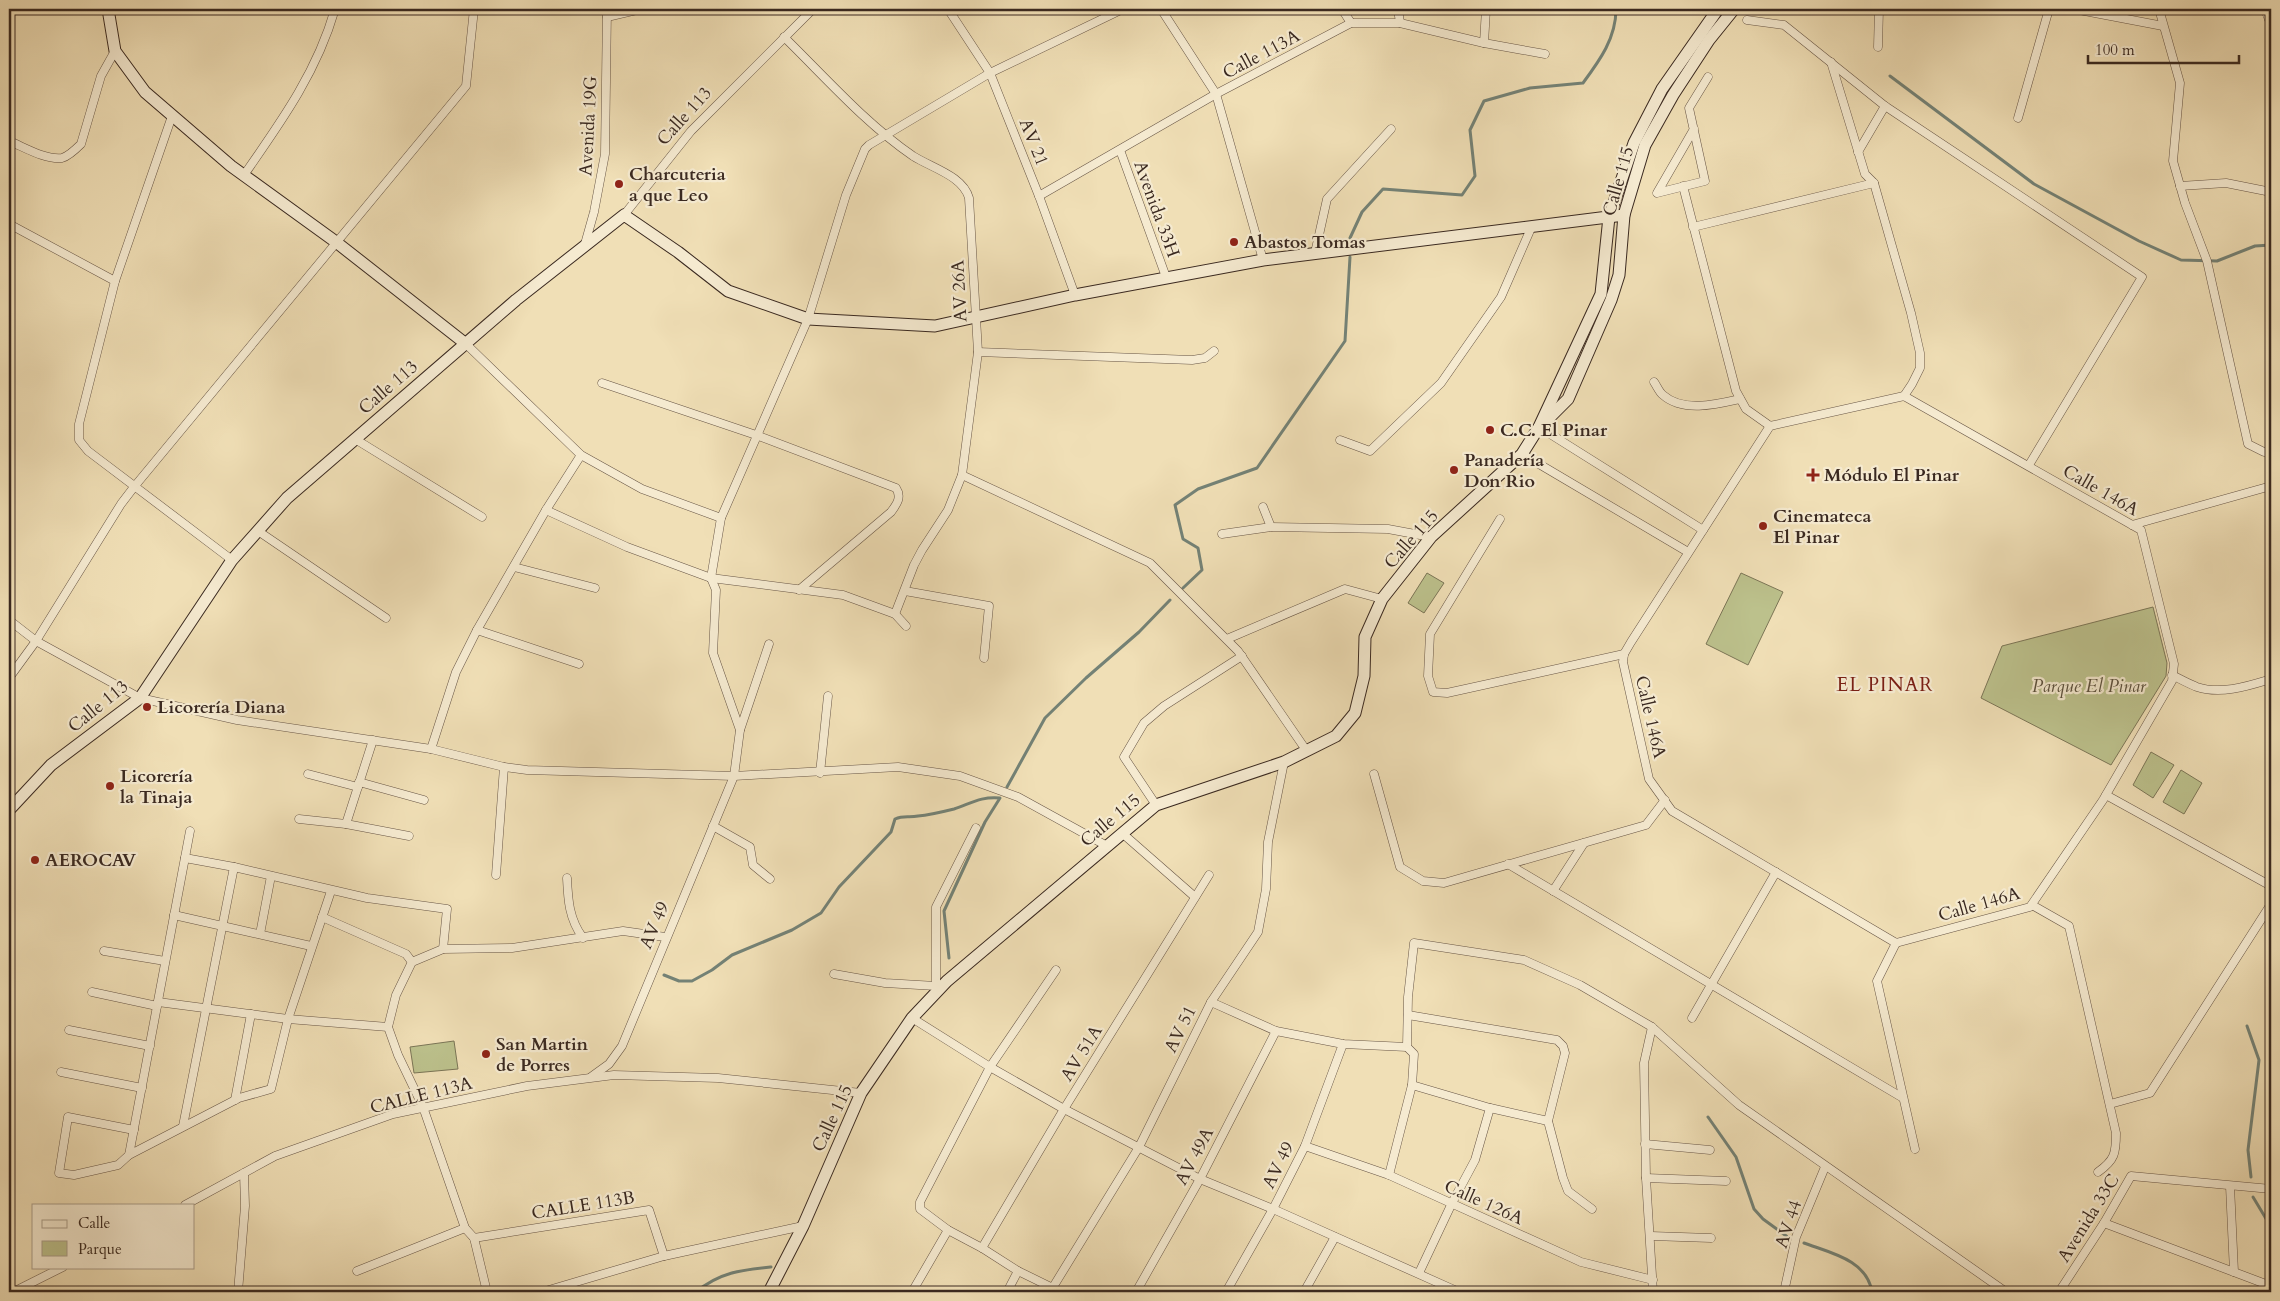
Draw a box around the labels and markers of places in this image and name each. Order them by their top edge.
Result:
place label: Charcuteria a que Leo [629,162,726,208]
marker: Charcuteria a que Leo [613,178,625,190]
place label: Abastos Tomas [1244,230,1365,255]
marker: Abastos Tomas [1228,236,1240,248]
place label: C.C. El Pinar [1500,418,1608,443]
marker: C.C. El Pinar [1484,424,1496,436]
place label: Panadería Don Rio [1464,448,1544,494]
place label: Módulo El Pinar [1824,463,1960,488]
marker: Panadería Don Rio [1448,464,1460,476]
marker: Módulo El Pinar [1806,468,1820,482]
place label: Cinemateca El Pinar [1773,504,1872,550]
marker: Cinemateca El Pinar [1757,520,1769,532]
place label: Licorería Diana [157,695,286,720]
marker: Licorería Diana [141,701,153,713]
place label: Licorería la Tinaja [120,764,193,810]
marker: Licorería la Tinaja [104,780,116,792]
place label: AEROCAV [45,848,136,873]
marker: AEROCAV [29,854,41,866]
place label: San Martin de Porres [496,1032,589,1078]
marker: San Martin de Porres [480,1048,492,1060]

